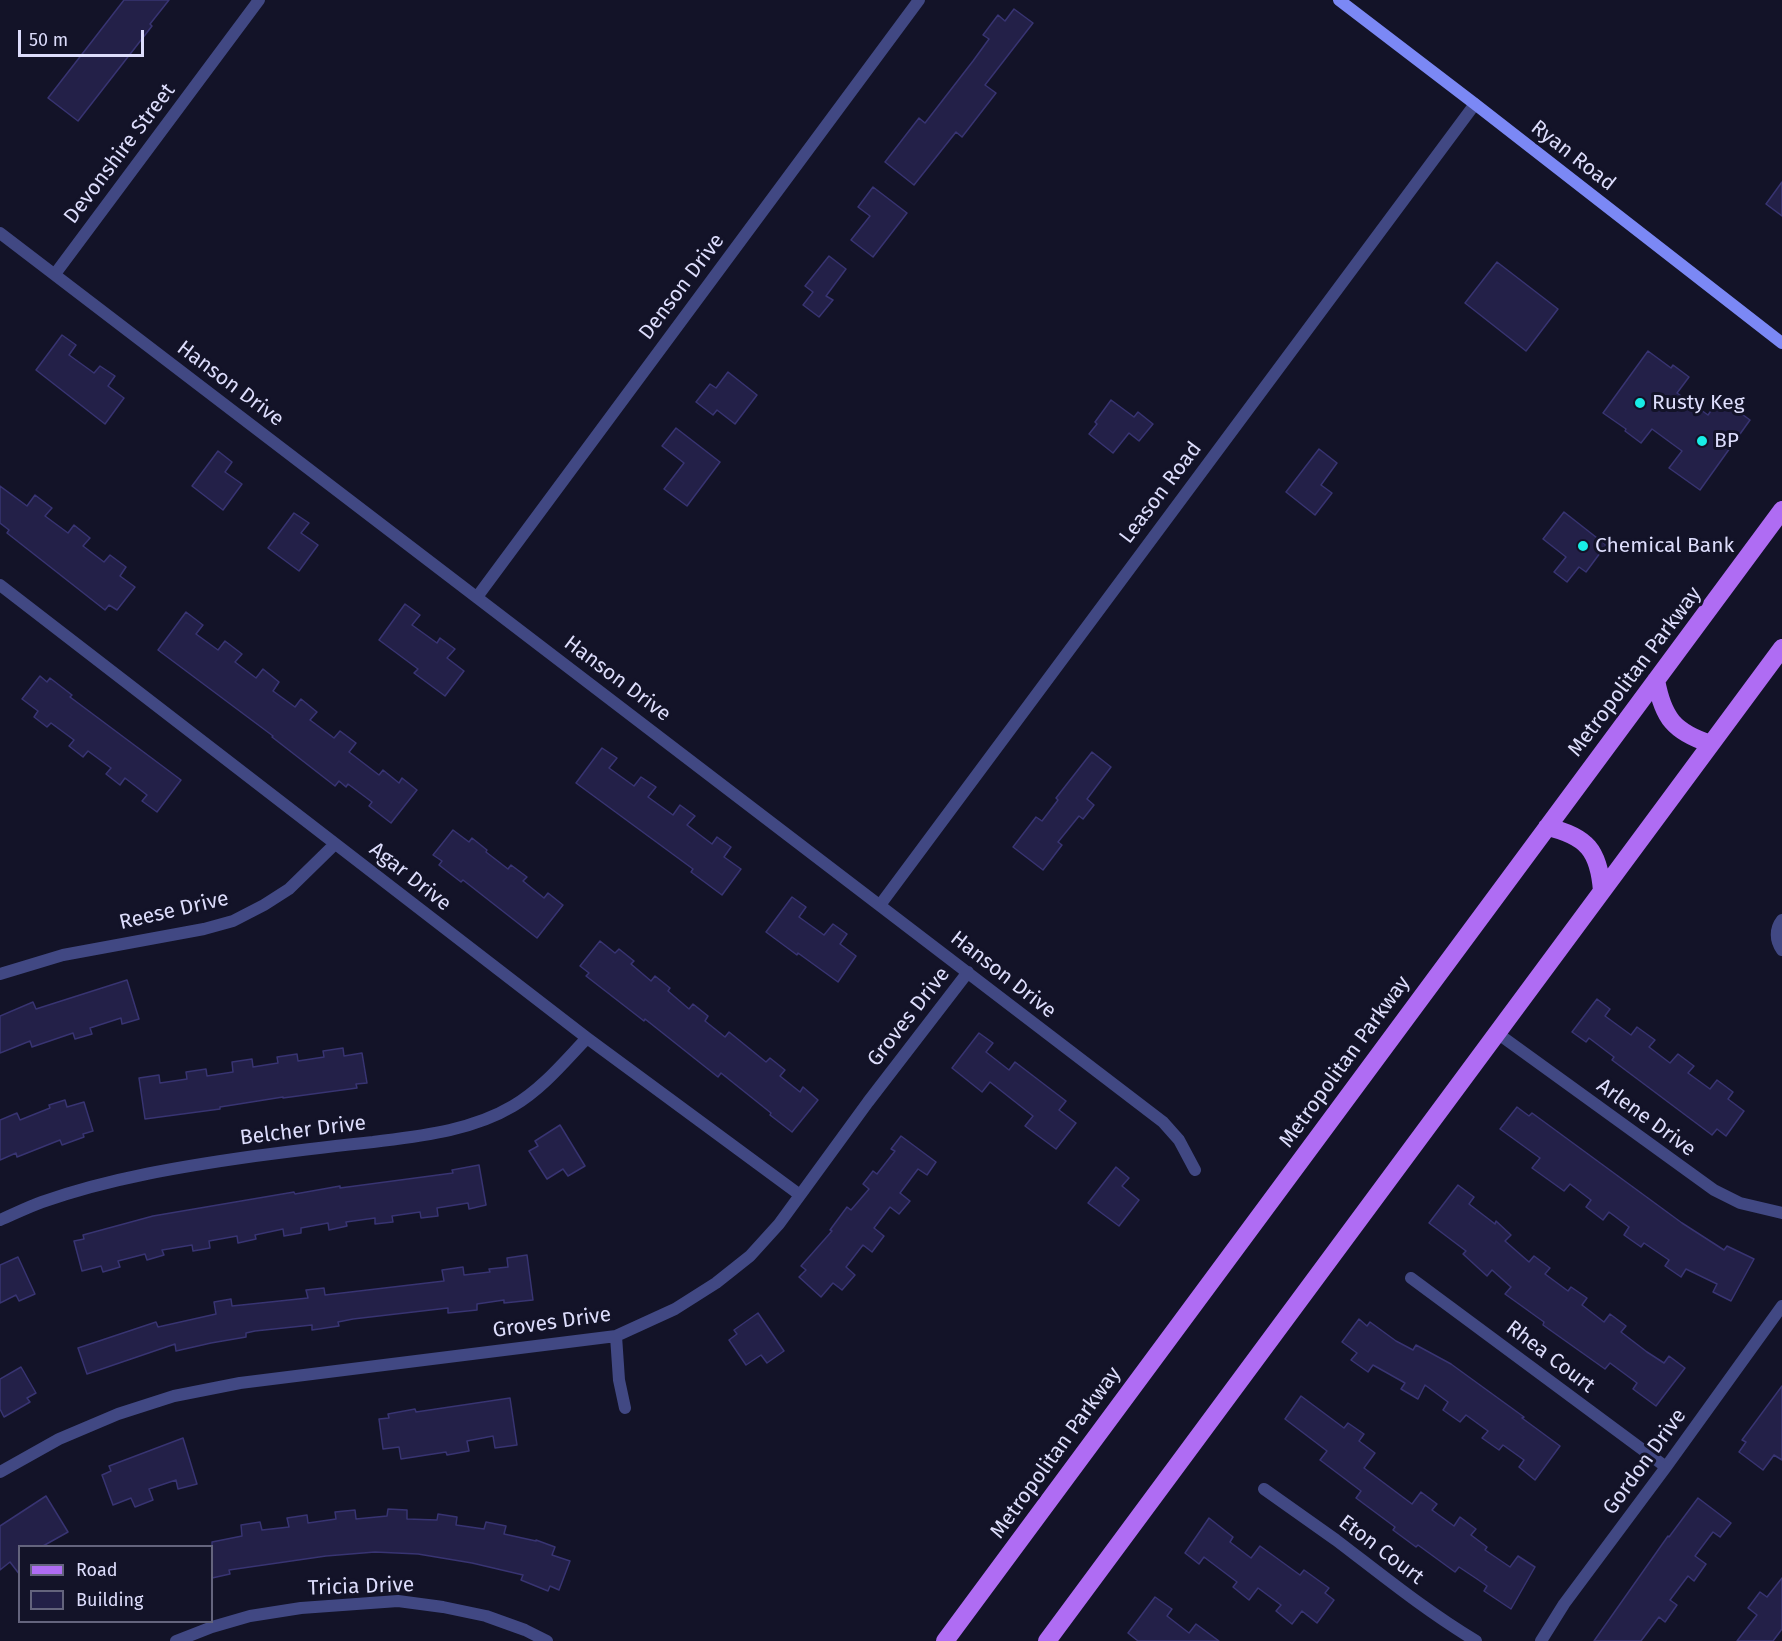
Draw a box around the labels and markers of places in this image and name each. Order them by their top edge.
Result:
place label: Rusty Keg [1652,390,1745,416]
marker: Rusty Keg [1633,396,1647,410]
place label: BP [1714,428,1739,454]
marker: BP [1695,434,1709,448]
place label: Chemical Bank [1595,533,1734,559]
marker: Chemical Bank [1576,539,1590,553]

